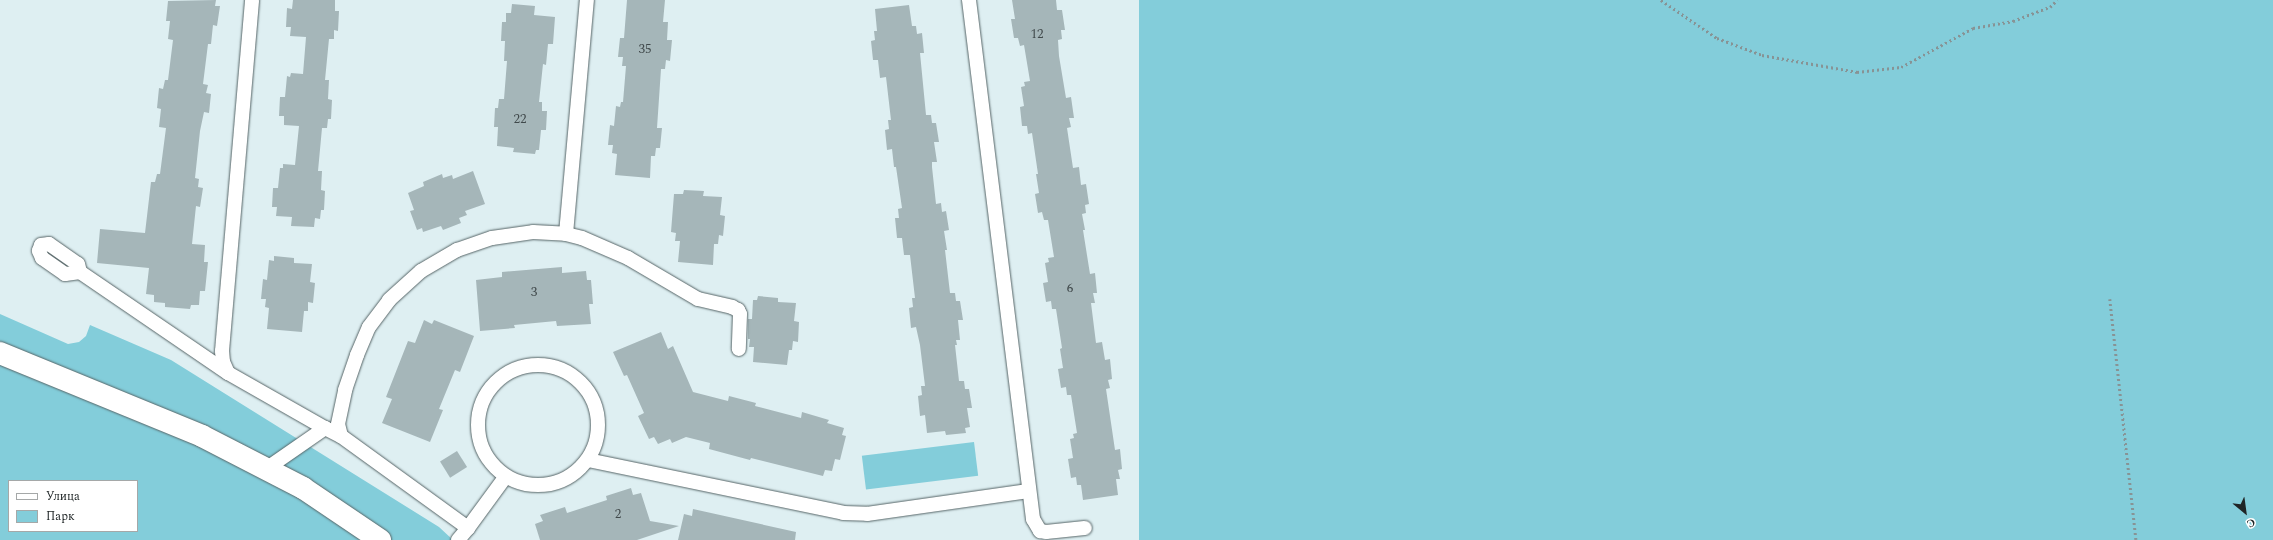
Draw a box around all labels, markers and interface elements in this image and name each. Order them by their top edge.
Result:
house number: 12 [1031,26,1043,42]
house number: 35 [639,41,651,57]
house number: 22 [514,111,526,127]
house number: 6 [1067,280,1073,296]
house number: 3 [531,284,537,300]
legend [8,480,138,532]
text: Улица [46,487,80,506]
north arrow [2225,492,2265,532]
house number: 2 [615,506,621,522]
text: Парк [46,507,75,526]
text: С [2244,514,2259,532]

